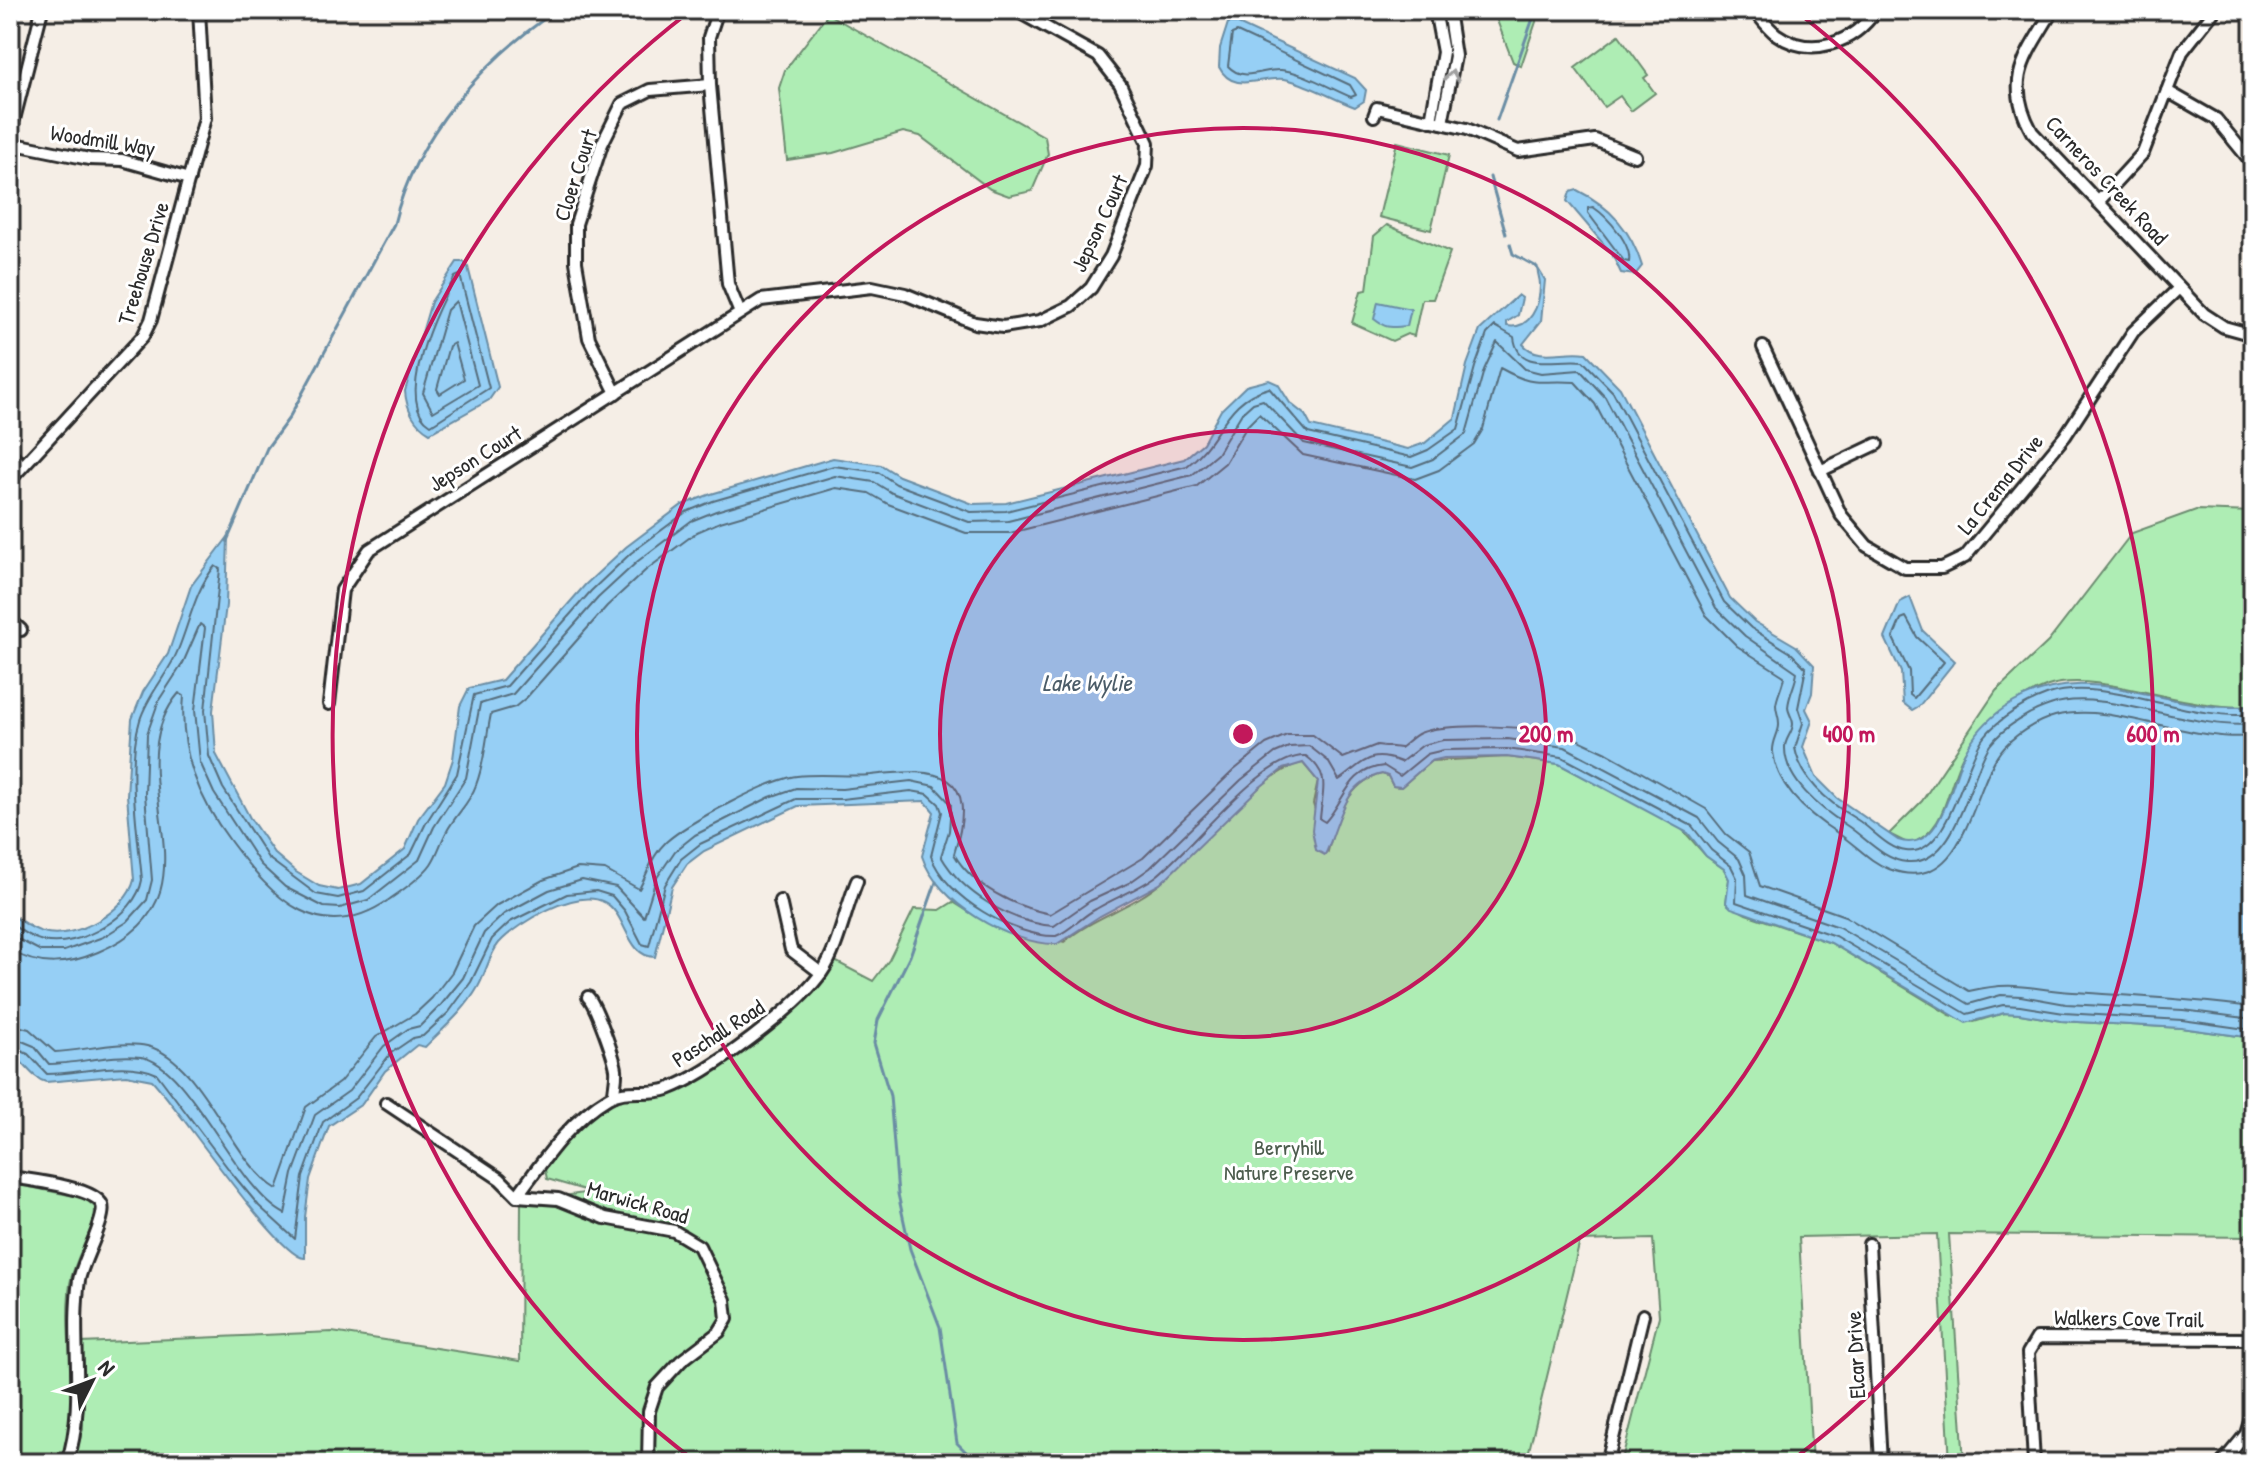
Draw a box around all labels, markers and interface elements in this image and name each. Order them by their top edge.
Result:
one-way arrow [1443,69,1460,83]
street label: Carneros Creek Road [2039,109,2175,252]
street label: Woodmill Way [48,117,158,163]
street label: Cloer Court [546,125,604,225]
street label: Jepson Court [1063,169,1135,277]
street label: Treehouse Drive [110,198,176,328]
street label: Jepson Court [423,417,528,498]
street label: La Crema Drive [1950,427,2050,541]
water label: Lake Wylie [1042,666,1133,699]
text: 200 m [1519,717,1573,749]
text: 400 m [1823,717,1875,749]
text: 600 m [2127,717,2179,749]
centre of rings [1229,720,1257,748]
street label: Paschall Road [666,992,770,1074]
park label: Berryhill Nature Preserve [1224,1132,1354,1187]
street label: Marwick Road [584,1173,693,1231]
street label: Walkers Cove Trail [2054,1302,2204,1334]
street label: Elcar Drive [1838,1310,1872,1400]
north arrow [52,1341,132,1421]
text: N [92,1353,122,1382]

